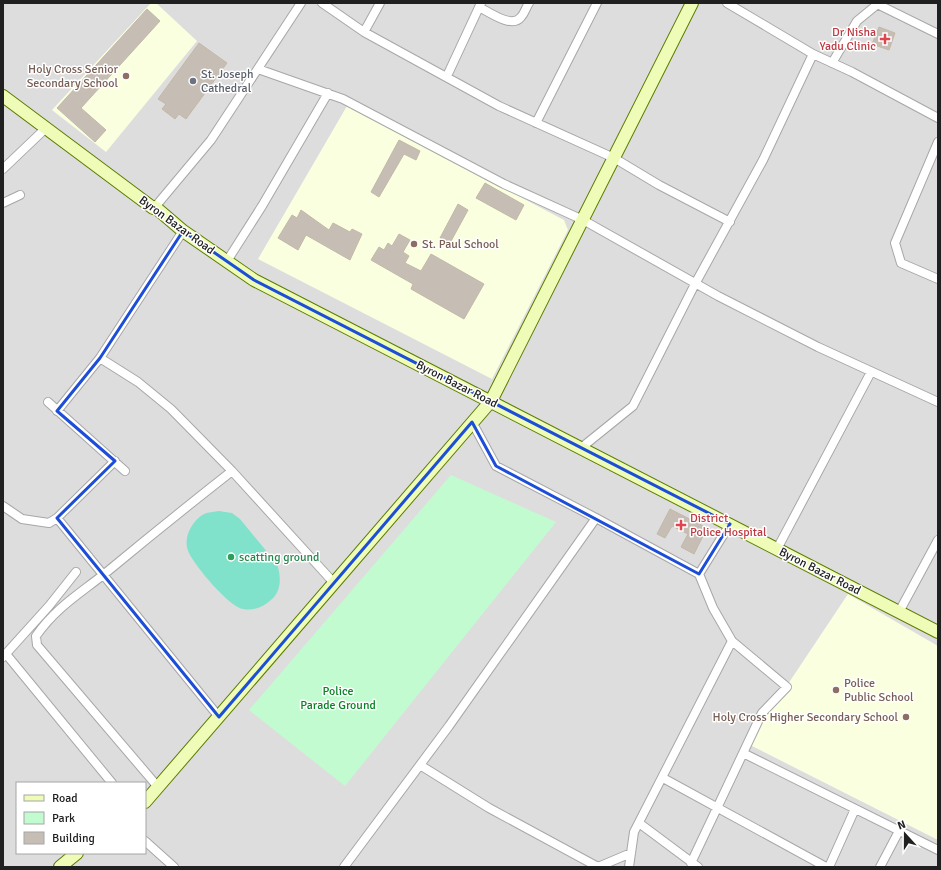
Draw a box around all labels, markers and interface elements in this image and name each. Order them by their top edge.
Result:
place label: Dr Nisha Yadu Clinic [819,25,876,54]
marker: Dr Nisha Yadu Clinic [879,33,891,45]
place label: Holy Cross Senior Secondary School [27,62,119,91]
place label: St. Joseph Cathedral [201,67,253,96]
marker: Holy Cross Senior Secondary School [121,71,131,81]
marker: St. Joseph Cathedral [188,76,198,86]
street label: Byron Bazar Road [136,193,217,258]
place label: St. Paul School [422,237,499,252]
marker: St. Paul School [409,239,419,249]
street label: Byron Bazar Road [413,357,500,412]
place label: District Police Hospital [690,511,767,540]
marker: District Police Hospital [675,519,687,531]
street label: Byron Bazar Road [776,544,863,599]
place label: scatting ground [239,550,319,565]
marker: scatting ground [226,552,236,562]
place label: Police Public School [844,676,914,705]
park label: Police Parade Ground [300,684,376,713]
marker: Police Public School [831,685,841,695]
place label: Holy Cross Higher Secondary School [713,710,898,725]
marker: Holy Cross Higher Secondary School [901,712,911,722]
legend [16,782,146,854]
text: Road [52,791,78,806]
text: Park [52,811,75,826]
north arrow [885,814,925,854]
text: N [896,818,907,833]
text: Building [52,831,95,846]

